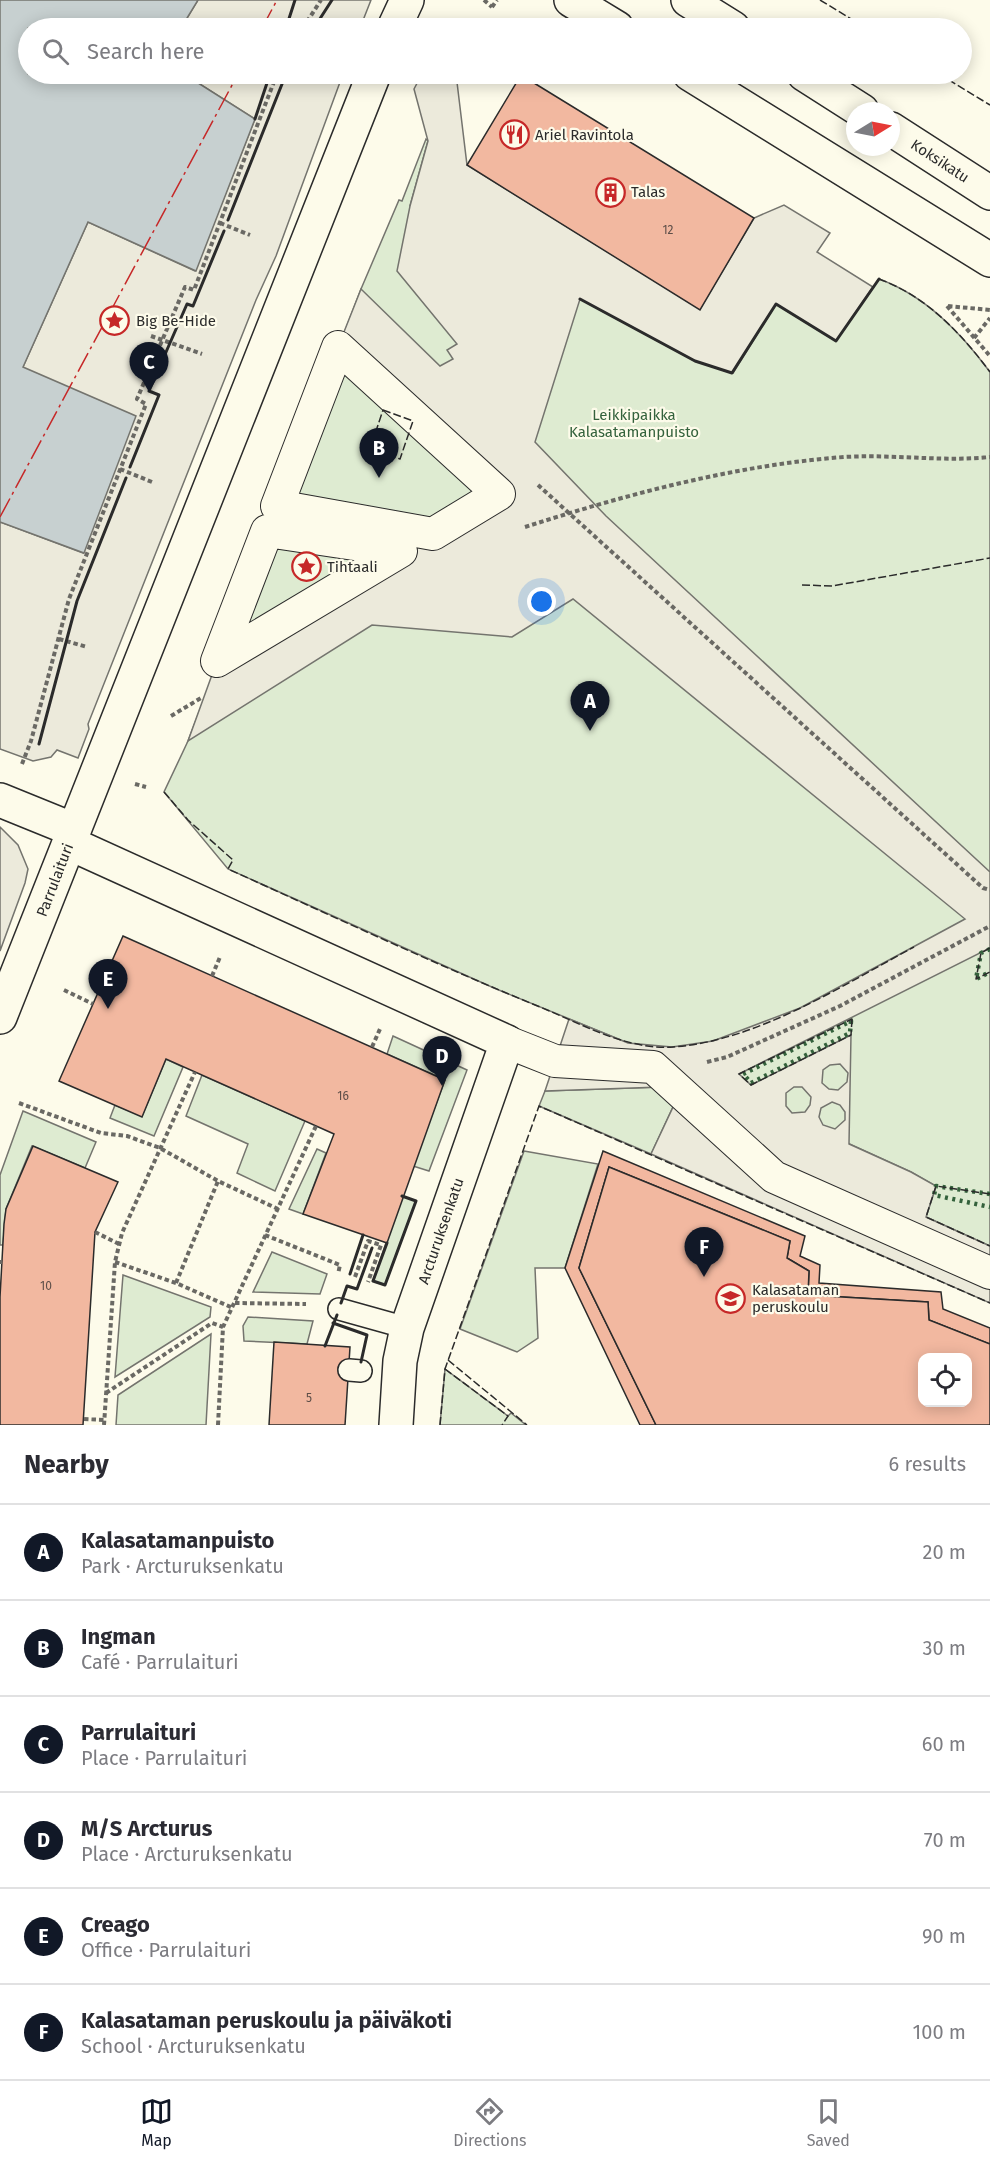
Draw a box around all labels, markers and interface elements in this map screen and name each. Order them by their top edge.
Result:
search box [18,18,972,84]
icon: search [39,35,72,68]
text: Search here [87,38,205,65]
north arrow [846,102,900,156]
restaurant icon: Ariel Ravintola [498,119,530,151]
place label: Ariel Ravintola [535,126,634,144]
street label: Koksikatu [907,135,973,187]
building icon: Talas [594,176,626,208]
place label: Talas [631,183,665,201]
house number: 12 [662,223,674,237]
place icon: Big Be-Hide [99,305,131,337]
place label: Big Be-Hide [136,312,216,330]
pin: C [130,342,168,392]
park label: Leikkipaikka Kalasatamanpuisto [569,406,699,441]
pin: B [360,428,398,478]
place icon: Tihtaali [290,551,322,583]
place label: Tihtaali [327,558,378,576]
your location [527,587,556,616]
pin: A [570,682,610,731]
street label: Parrulaituri [33,841,77,919]
pin: E [88,960,128,1009]
pin: D [422,1036,462,1086]
house number: 16 [337,1089,349,1103]
street label: Arcturuksenkatu [414,1176,468,1286]
pin: F [684,1228,724,1277]
house number: 10 [40,1279,52,1293]
place label: Kalasataman peruskoulu [752,1281,839,1316]
school or university icon: Kalasataman peruskoulu [715,1283,747,1315]
map controls [918,1353,972,1407]
button: locate [918,1353,972,1407]
house number: 5 [306,1391,312,1405]
text: Nearby [24,1449,109,1480]
text: 6 results [889,1452,966,1476]
text: Kalasatamanpuisto [81,1527,274,1554]
text: A [38,1540,49,1564]
text: 20 m [923,1540,966,1564]
text: Park · Arcturuksenkatu [81,1554,284,1578]
text: Ingman [81,1623,156,1650]
text: B [37,1636,50,1660]
text: 30 m [922,1636,966,1660]
text: Café · Parrulaituri [81,1650,239,1674]
text: Parrulaituri [81,1719,196,1746]
text: C [38,1732,49,1756]
text: 60 m [922,1732,966,1756]
text: Place · Parrulaituri [81,1746,248,1770]
text: M/S Arcturus [81,1815,212,1842]
text: D [37,1828,50,1852]
text: 70 m [924,1828,966,1852]
text: Place · Arcturuksenkatu [81,1842,293,1866]
text: Creago [81,1911,150,1938]
text: E [38,1924,49,1948]
text: 90 m [922,1924,966,1948]
text: Office · Parrulaituri [81,1938,251,1962]
text: Kalasataman peruskoulu ja päiväkoti [81,2007,452,2034]
text: F [39,2020,48,2044]
text: 100 m [913,2020,966,2044]
text: School · Arcturuksenkatu [81,2034,306,2058]
tab: Map [140,2095,173,2150]
tab: Directions [453,2095,527,2150]
tab: Saved [807,2095,850,2150]

